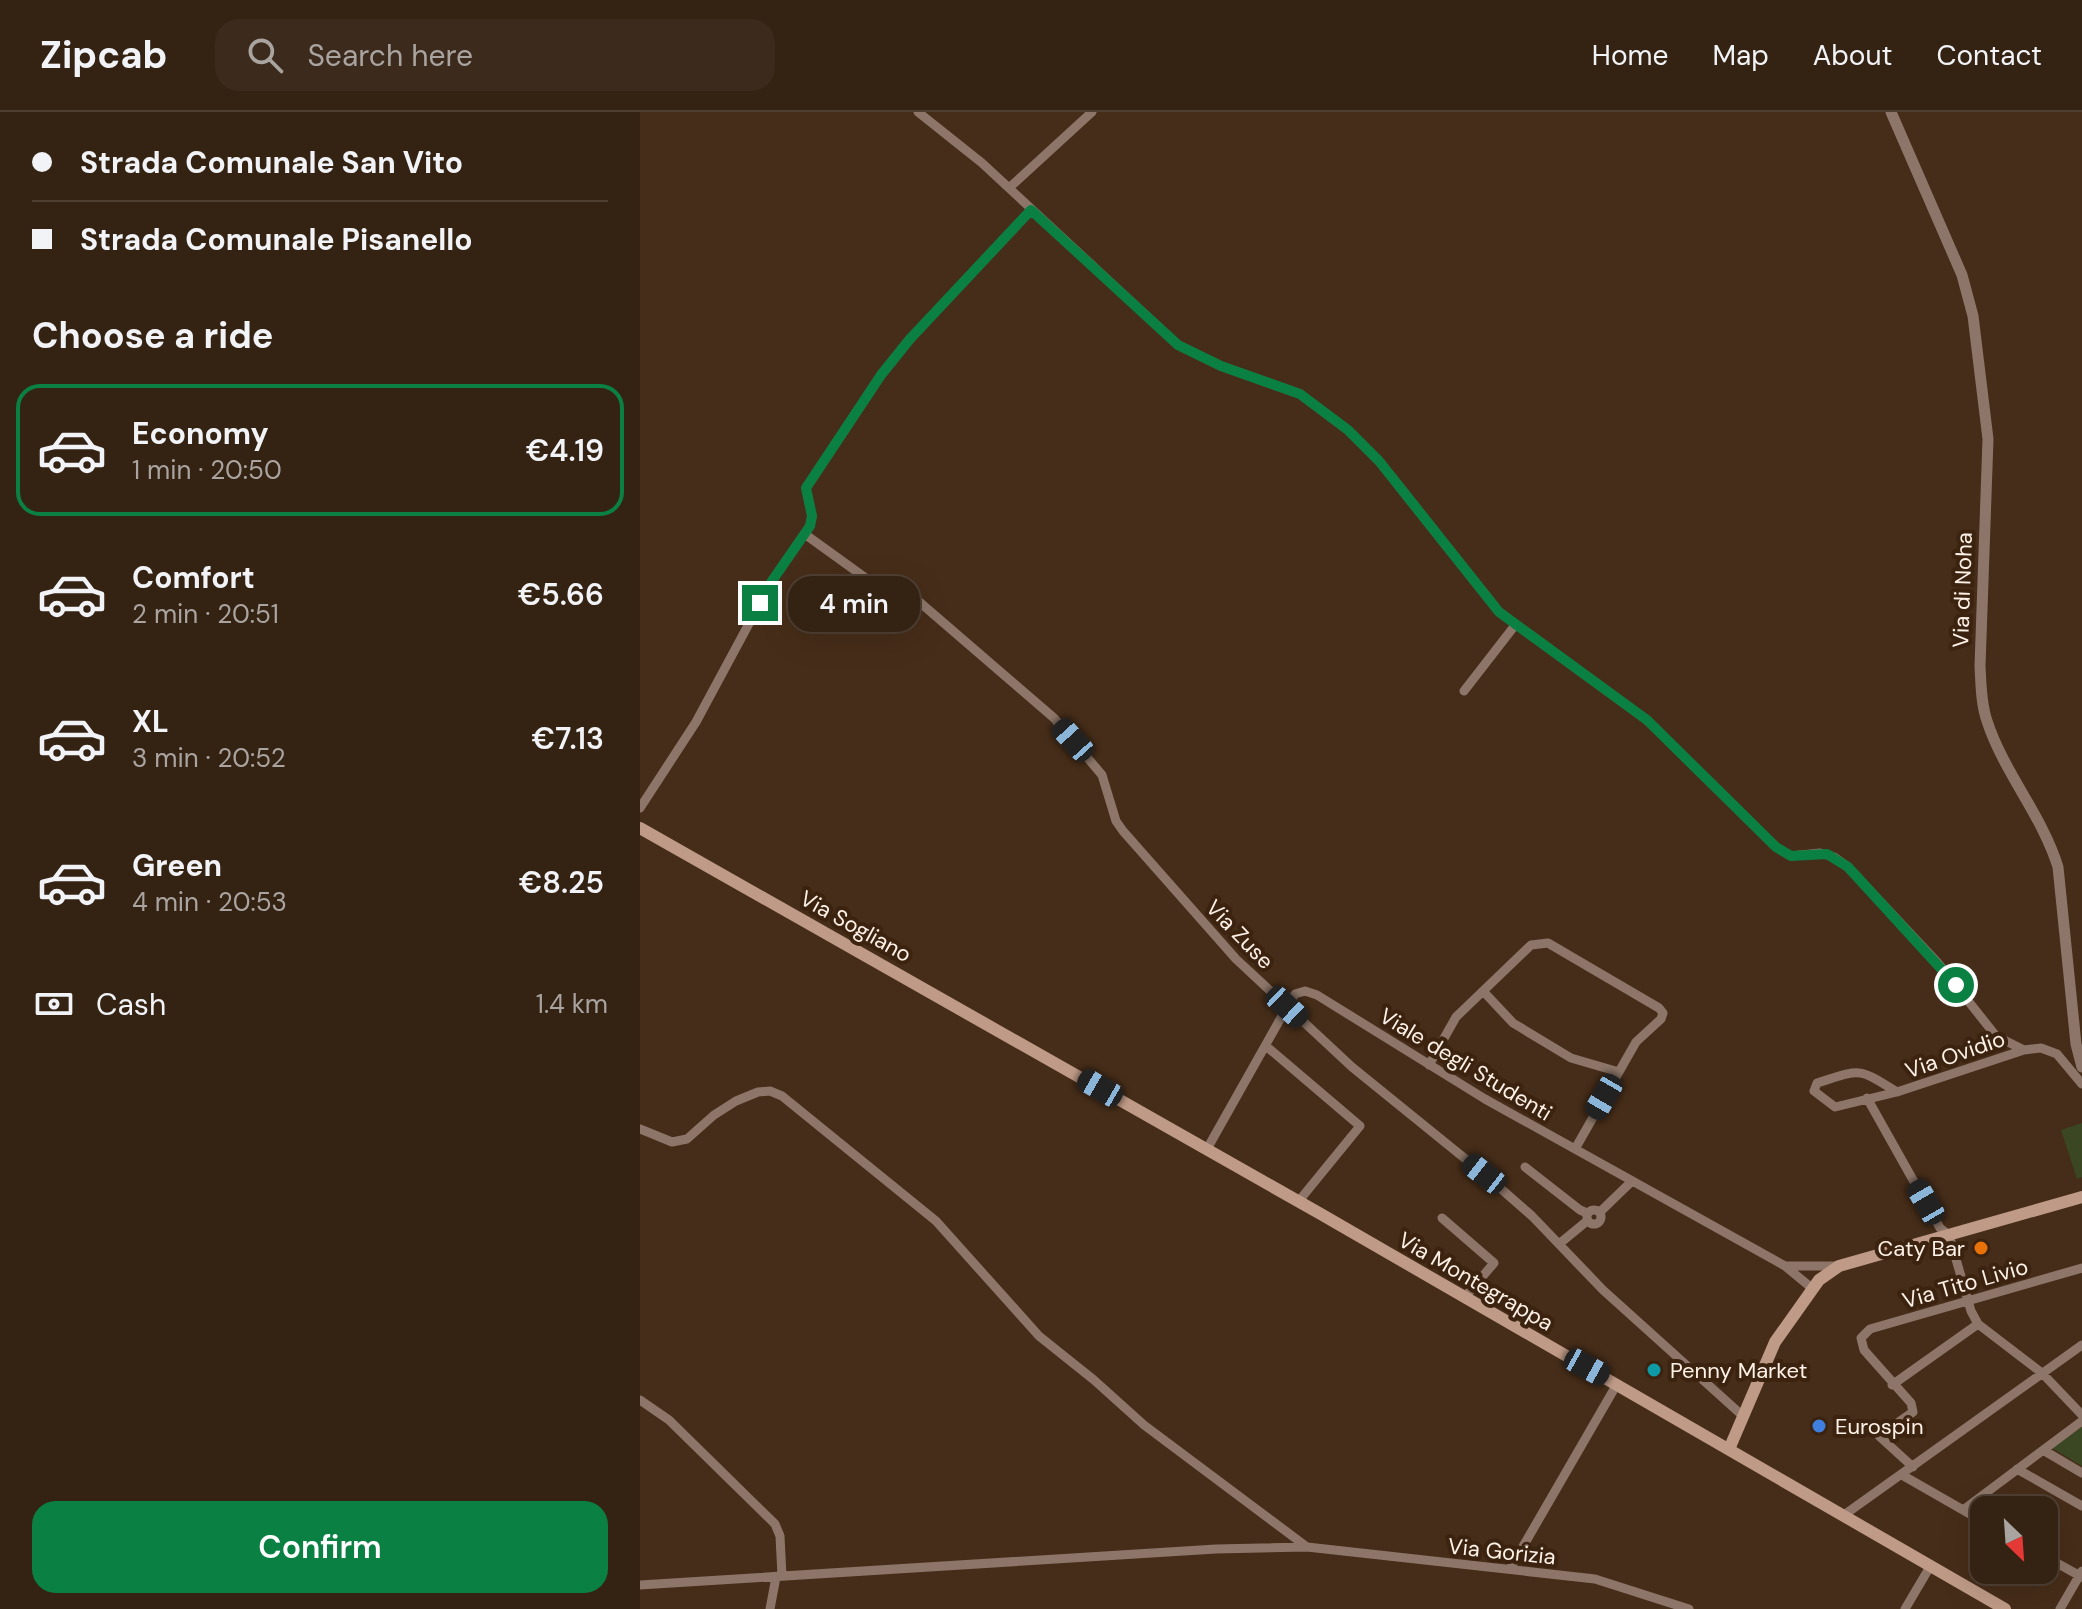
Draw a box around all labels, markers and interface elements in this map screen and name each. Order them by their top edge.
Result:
search box [215,19,775,91]
text: Zipcab [40,30,167,80]
icon: search [243,33,287,77]
text: Search here [307,36,473,75]
text: Home [1592,37,1668,74]
text: Map [1712,37,1769,74]
text: About [1813,37,1892,74]
text: Contact [1936,37,2042,74]
text: Strada Comunale San Vito [80,143,463,182]
text: Strada Comunale Pisanello [80,220,473,259]
text: Choose a ride [32,312,273,359]
icon: car [36,414,108,486]
text: Economy [132,414,269,453]
text: €4.19 [526,431,604,470]
text: 1 min · 20:50 [132,453,282,487]
street label: Via di Noha [1946,532,1979,648]
icon: car [36,558,108,630]
text: Comfort [132,558,255,597]
text: €5.66 [518,575,604,614]
callout: 4 min [788,575,920,631]
route end [742,585,778,621]
text: 4 min [819,587,889,621]
text: 2 min · 20:51 [132,597,279,631]
icon: car [36,702,108,774]
text: XL [132,702,169,741]
car [1048,714,1098,766]
text: €7.13 [532,719,604,758]
text: 3 min · 20:52 [132,741,286,775]
icon: car [36,846,108,918]
text: Green [132,846,222,885]
text: €8.25 [519,863,604,902]
street label: Via Sogliano [795,884,917,969]
text: 4 min · 20:53 [132,885,287,919]
street label: Via Zuse [1199,893,1280,975]
route start [1938,967,1974,1003]
icon: cash [32,982,76,1026]
car [1261,982,1313,1032]
text: Cash [96,985,166,1024]
text: 1.4 km [536,987,608,1021]
street label: Viale degli Studenti [1374,1001,1557,1127]
street label: Via Ovidio [1901,1024,2009,1085]
car [1073,1066,1127,1110]
car [1582,1070,1626,1124]
car [1458,1150,1510,1198]
car [1904,1175,1948,1229]
street label: Via Montegrappa [1393,1225,1559,1338]
place label: Caty Bar [1877,1234,1965,1263]
marker: Caty Bar [1972,1239,1990,1257]
street label: Via Tito Livio [1899,1252,2031,1315]
car [1560,1345,1614,1389]
place label: Penny Market [1670,1356,1807,1385]
marker: Penny Market [1645,1361,1663,1379]
place label: Eurospin [1835,1412,1924,1441]
marker: Eurospin [1810,1417,1828,1435]
north arrow [1970,1496,2058,1584]
map controls [1970,1496,2058,1584]
button: Confirm [32,1501,608,1593]
street label: Via Gorizia [1447,1531,1557,1572]

